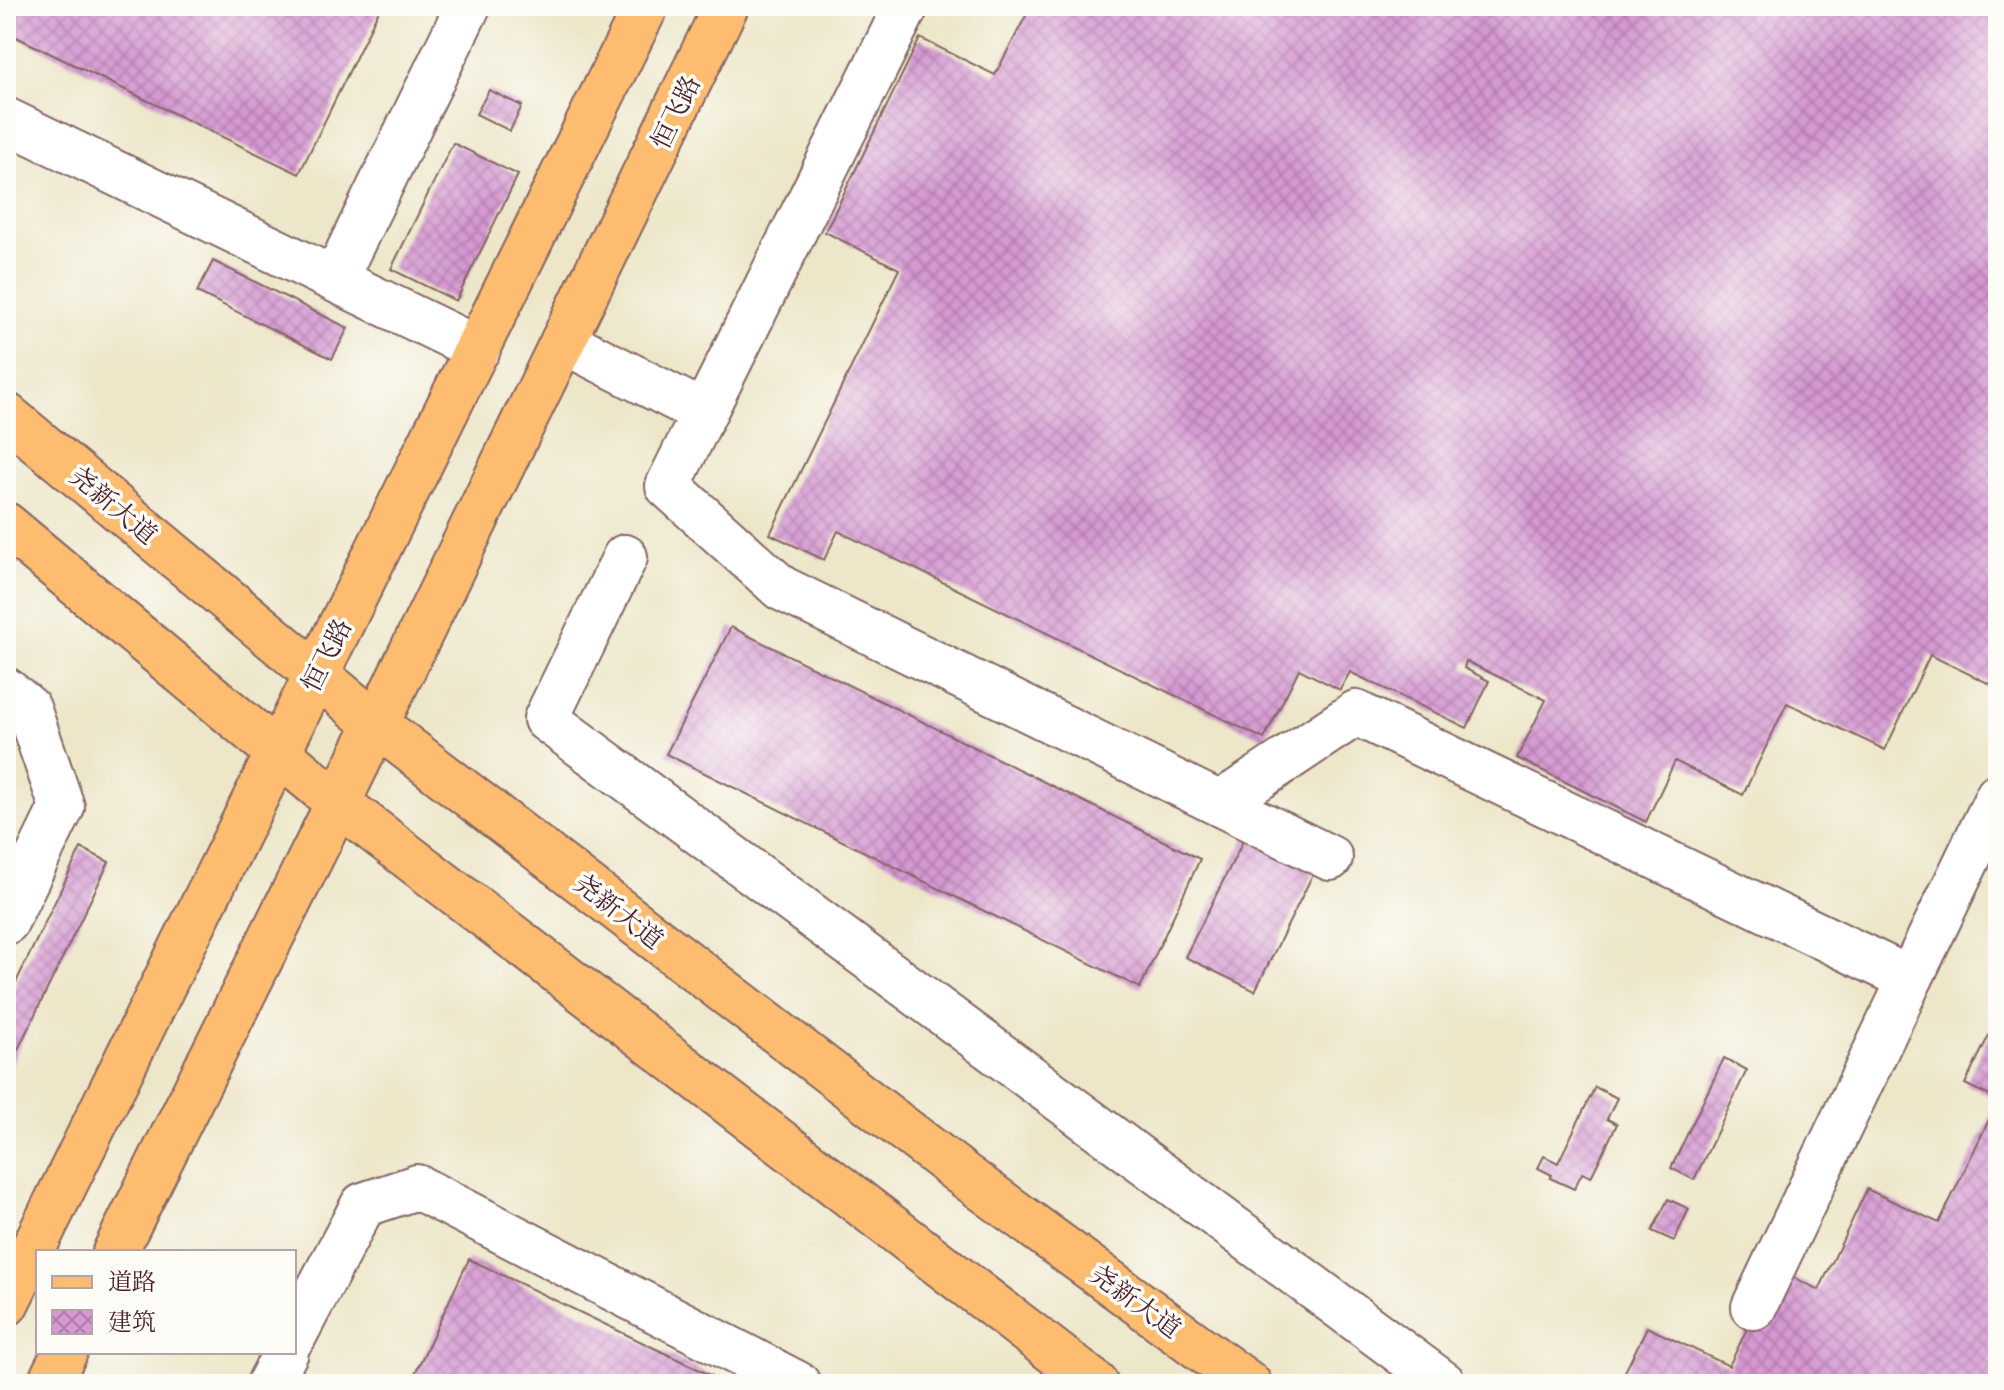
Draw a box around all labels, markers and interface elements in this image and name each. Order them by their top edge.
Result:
street label: 恒飞路 [640,68,710,156]
street label: 尧新大道 [62,457,166,553]
street label: 恒飞路 [291,611,361,699]
street label: 尧新大道 [566,864,672,958]
legend [36,1250,296,1354]
street label: 尧新大道 [1082,1255,1190,1347]
text: 道路 [108,1264,156,1299]
text: 建筑 [108,1304,156,1339]

